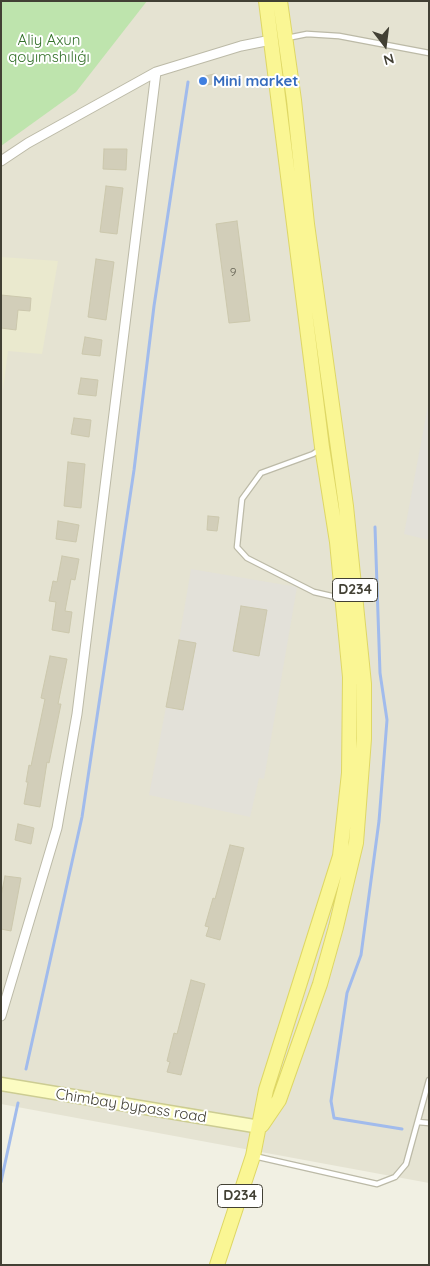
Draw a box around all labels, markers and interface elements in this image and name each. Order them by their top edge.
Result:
north arrow [360,20,410,70]
park label: Aliy Axun qoyımshılıǵı [8,31,90,66]
text: N [382,49,396,70]
place label: Mini market [213,72,298,90]
marker: Mini market [197,75,209,87]
house number: 9 [230,265,236,279]
road number: D234 [332,578,378,602]
street label: Chimbay bypass road [54,1085,208,1127]
road number: D234 [218,1184,262,1208]

